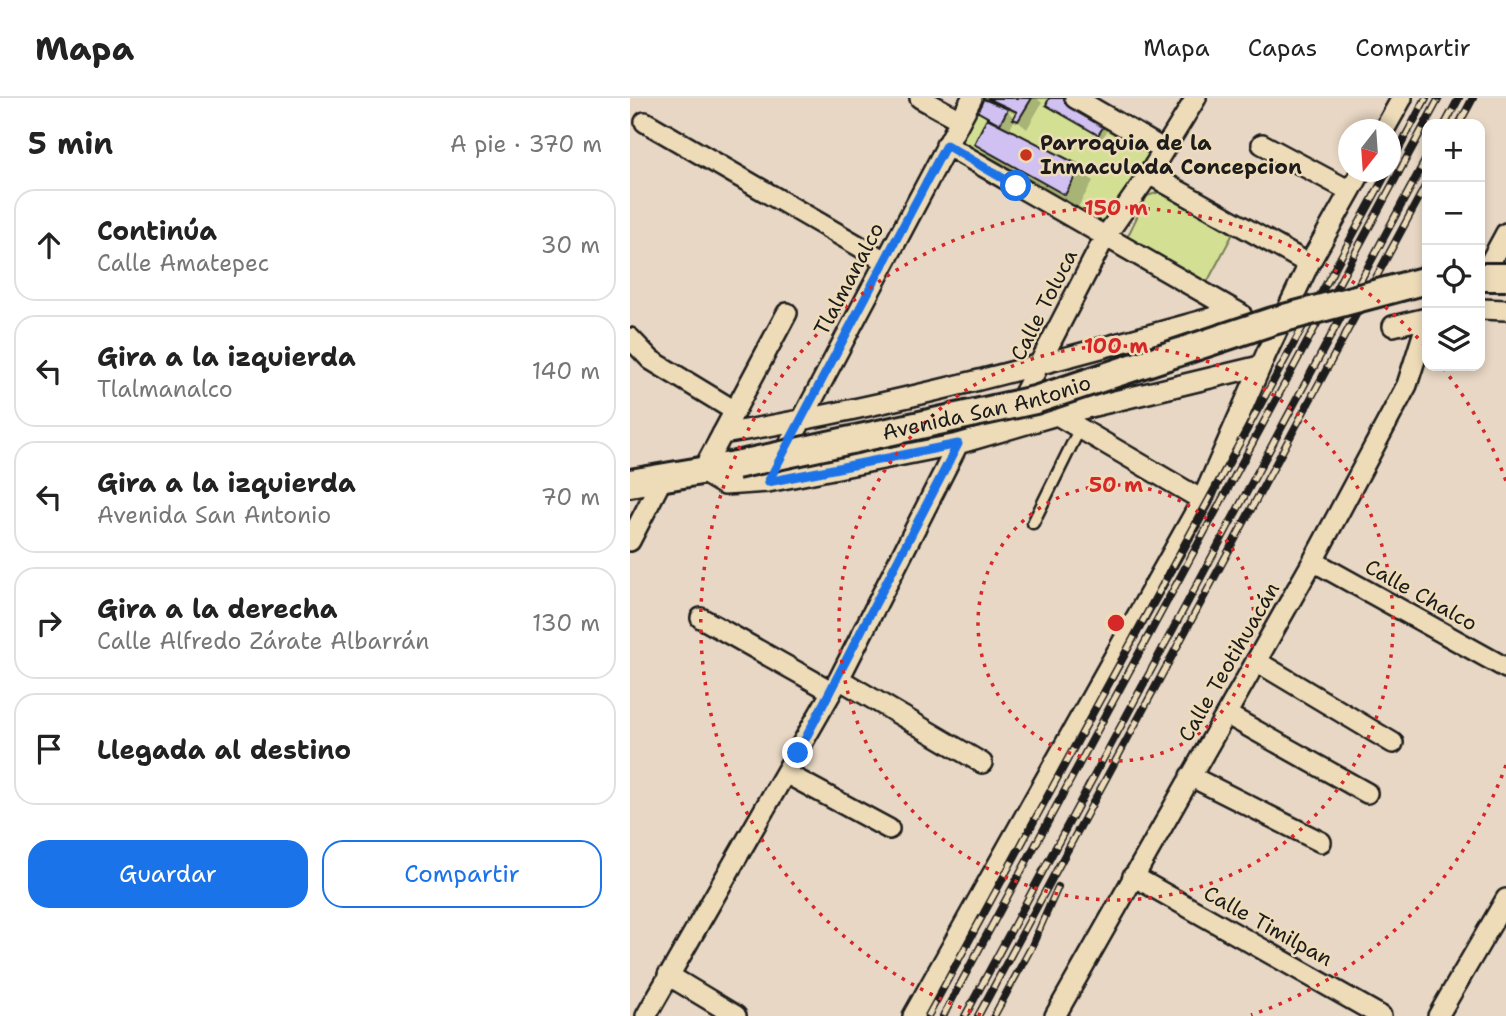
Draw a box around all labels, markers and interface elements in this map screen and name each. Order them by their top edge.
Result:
text: Mapa [35,26,134,71]
text: Mapa [1143,32,1210,64]
text: Capas [1248,32,1317,64]
text: Compartir [1355,32,1471,64]
north arrow [1338,119,1401,182]
map controls [1422,119,1485,371]
button: + [1422,119,1485,182]
text: 5 min [28,123,113,164]
text: A pie · 370 m [450,129,602,159]
place label: Parroquia de la Inmaculada Concepcion [1040,129,1302,181]
marker: Parroquia de la Inmaculada Concepcion [1018,147,1034,163]
route start [1000,170,1031,201]
button: − [1422,182,1485,245]
text: 150 m [1084,194,1148,222]
text: Continúa [97,213,217,248]
street label: Tlalmanalco [808,218,890,340]
icon: ahead [30,226,68,264]
text: 30 m [541,230,600,260]
street label: Calle Toluca [1004,245,1084,365]
button: locate [1422,245,1485,308]
text: Calle Amatepec [97,248,269,278]
button: layers [1422,308,1485,371]
text: 100 m [1084,332,1148,360]
text: Gira a la izquierda [97,339,356,374]
icon: left [30,352,68,390]
text: 140 m [532,356,600,386]
street label: Avenida San Antonio [880,368,1094,447]
text: Tlalmanalco [97,374,233,404]
text: Gira a la izquierda [97,465,356,500]
text: 50 m [1089,471,1143,499]
icon: left [30,478,68,516]
text: 70 m [541,482,600,512]
text: Avenida San Antonio [97,500,331,530]
street label: Calle Chalco [1360,553,1482,637]
street label: Calle Teotihuacán [1172,577,1286,747]
text: Gira a la derecha [97,591,338,626]
icon: right [30,604,68,642]
text: 130 m [532,608,600,638]
centre of rings [1104,611,1128,635]
text: Calle Alfredo Zárate Albarrán [97,626,429,656]
icon: arrive [30,730,68,768]
text: Llegada al destino [97,732,351,767]
route end [782,737,813,768]
button: Guardar [28,840,308,908]
button: Compartir [322,840,602,908]
street label: Calle Timilpan [1199,879,1338,973]

